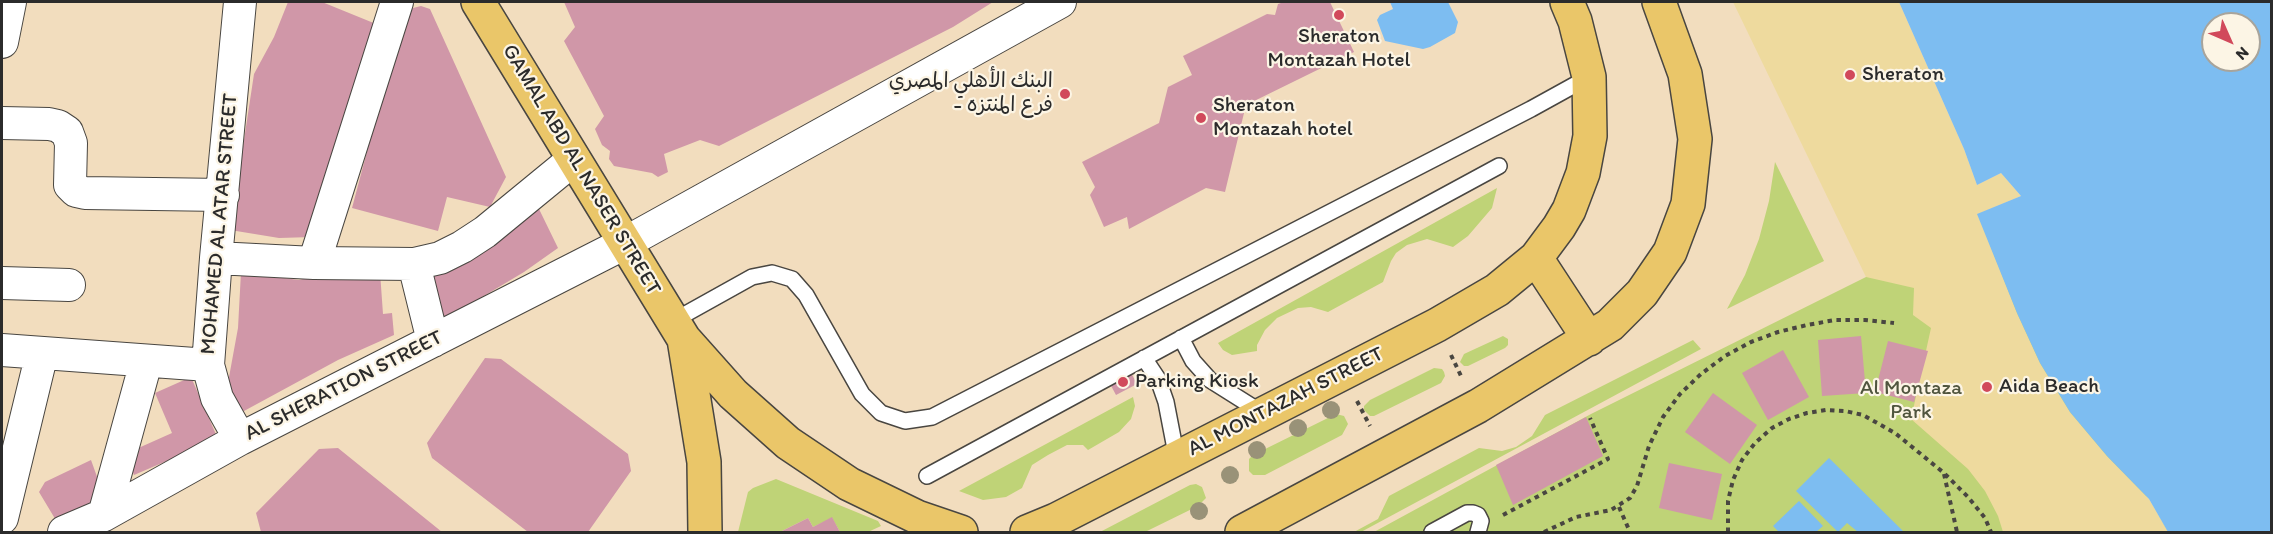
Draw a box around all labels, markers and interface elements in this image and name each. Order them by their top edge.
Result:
marker: Sheraton Montazah Hotel [1332,8,1346,22]
north arrow [2201,12,2261,72]
place label: Sheraton Montazah Hotel [1268,24,1410,74]
street label: GAMAL ABD AL NASER STREET [496,40,666,300]
text: N [2232,43,2253,64]
place label: Sheraton [1862,62,1944,88]
marker: Sheraton [1843,68,1857,82]
place label: البنك الأهلي المصري - فرع المنتزه [889,69,1053,119]
marker: البنك الأهلي المصري - فرع المنتزه [1058,87,1072,101]
street label: MOHAMED AL ATAR STREET [196,92,244,356]
place label: Sheraton Montazah hotel [1213,93,1353,143]
marker: Sheraton Montazah hotel [1194,111,1208,125]
street label: AL SHERATION STREET [241,325,447,447]
street label: AL MONTAZAH STREET [1184,342,1388,462]
place label: Parking Kiosk [1135,369,1259,395]
place label: Aida Beach [1999,374,2099,400]
marker: Parking Kiosk [1116,375,1130,389]
park label: Al Montaza Park [1860,376,1962,426]
marker: Aida Beach [1980,380,1994,394]

